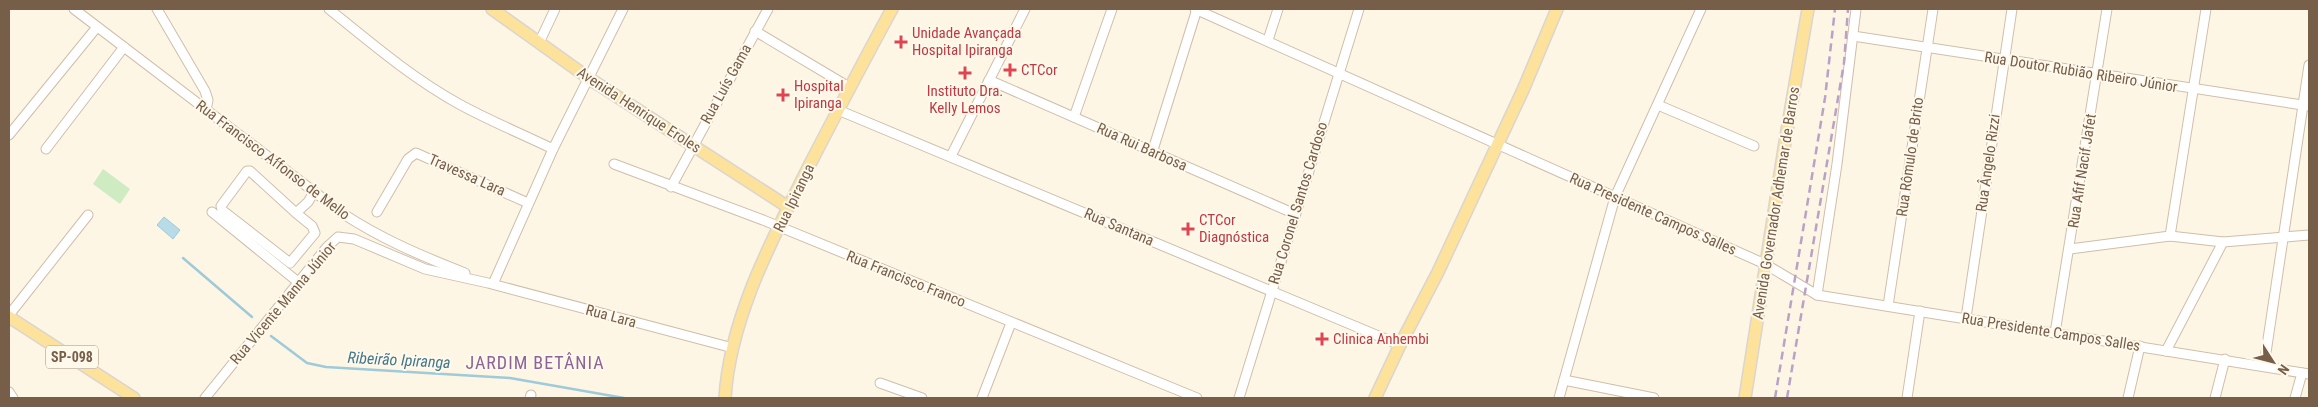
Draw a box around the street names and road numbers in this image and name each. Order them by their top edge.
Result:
street label: Rua Luís Gama [697,41,755,127]
street label: Rua Doutor Rubião Ribeiro Júnior [1983,48,2179,96]
street label: Avenida Henrique Eroles [574,63,704,157]
street label: Avenida Governador Adhemar de Barros [1749,85,1803,321]
street label: Rua Francisco Affonso de Mello [192,96,354,224]
street label: Rua Rômulo de Brito [1893,96,1927,218]
street label: Rua Ângelo Rizzi [1972,113,2004,213]
street label: Rua Afif Nacif Jafet [2064,113,2100,229]
street label: Rua Rui Barbosa [1094,119,1190,175]
street label: Rua Coronel Santos Cardoso [1265,120,1331,286]
street label: Travessa Lara [426,150,508,200]
street label: Rua Ipiranga [770,161,818,235]
street label: Rua Presidente Campos Salles [1567,169,1739,259]
street label: Rua Santana [1081,204,1157,250]
street label: Rua Vicente Manna Júnior [226,238,340,368]
street label: Rua Francisco Franco [844,247,968,311]
street label: Rua Lara [584,301,638,331]
street label: Rua Presidente Campos Salles [1960,309,2142,355]
road number: SP-098 [46,346,98,368]

